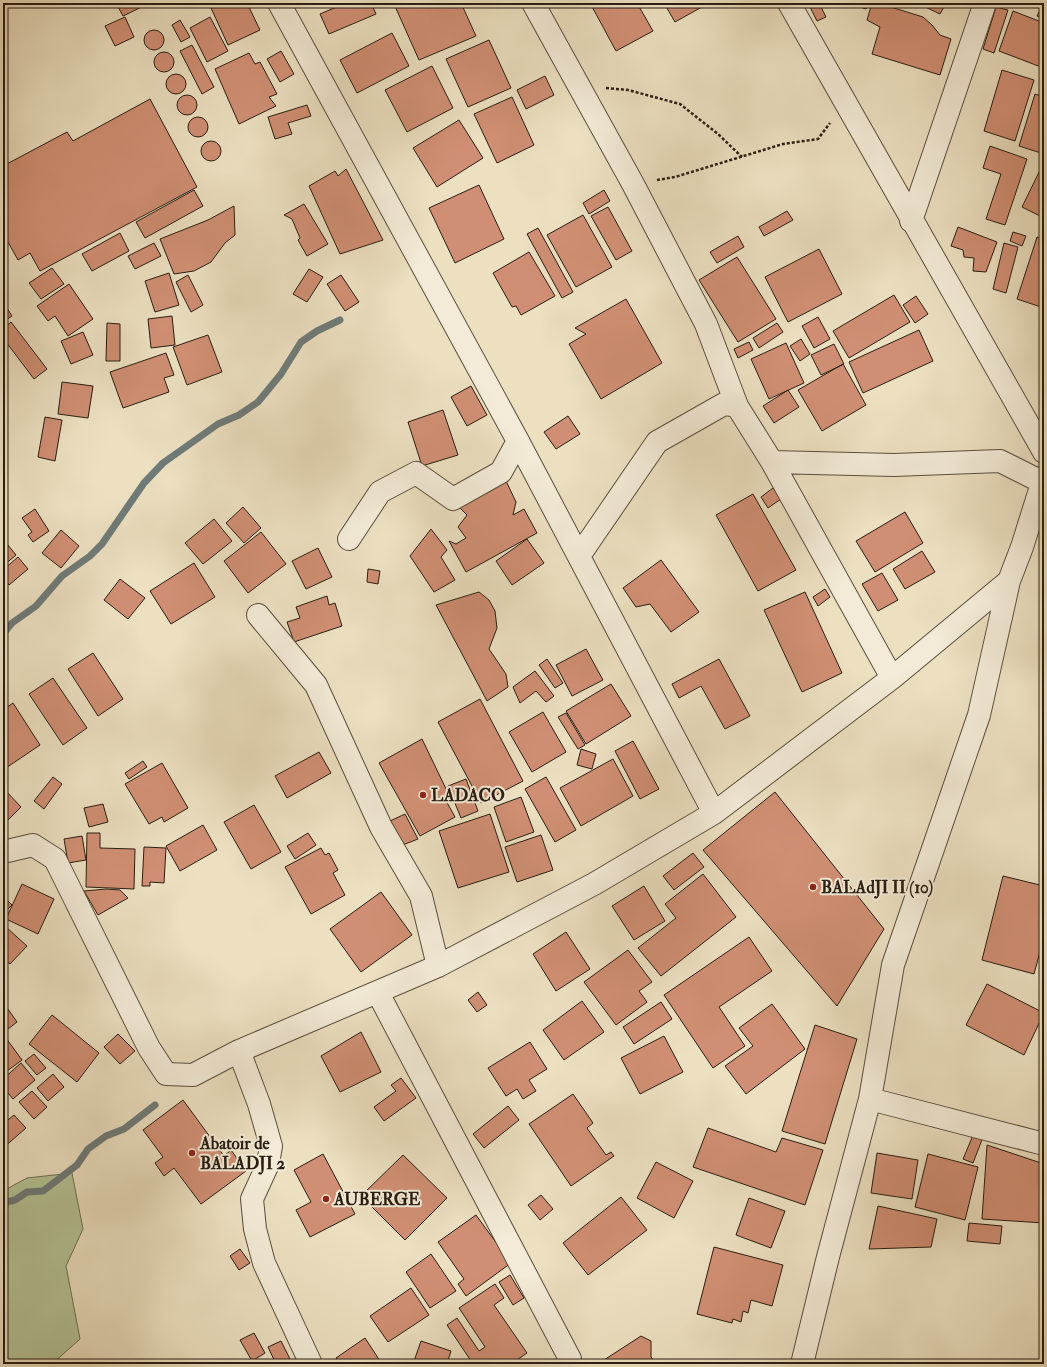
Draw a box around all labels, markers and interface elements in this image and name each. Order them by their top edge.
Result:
place label: LADACO [431,785,505,806]
marker: LADACO [418,790,428,800]
place label: BALAdJI II (10) [821,877,933,899]
marker: BALAdJI II (10) [808,882,818,892]
place label: Abatoir de BALADJI 2 [199,1133,285,1175]
marker: Abatoir de BALADJI 2 [187,1148,197,1158]
place label: AUBERGE [333,1189,421,1210]
marker: AUBERGE [321,1194,331,1204]

